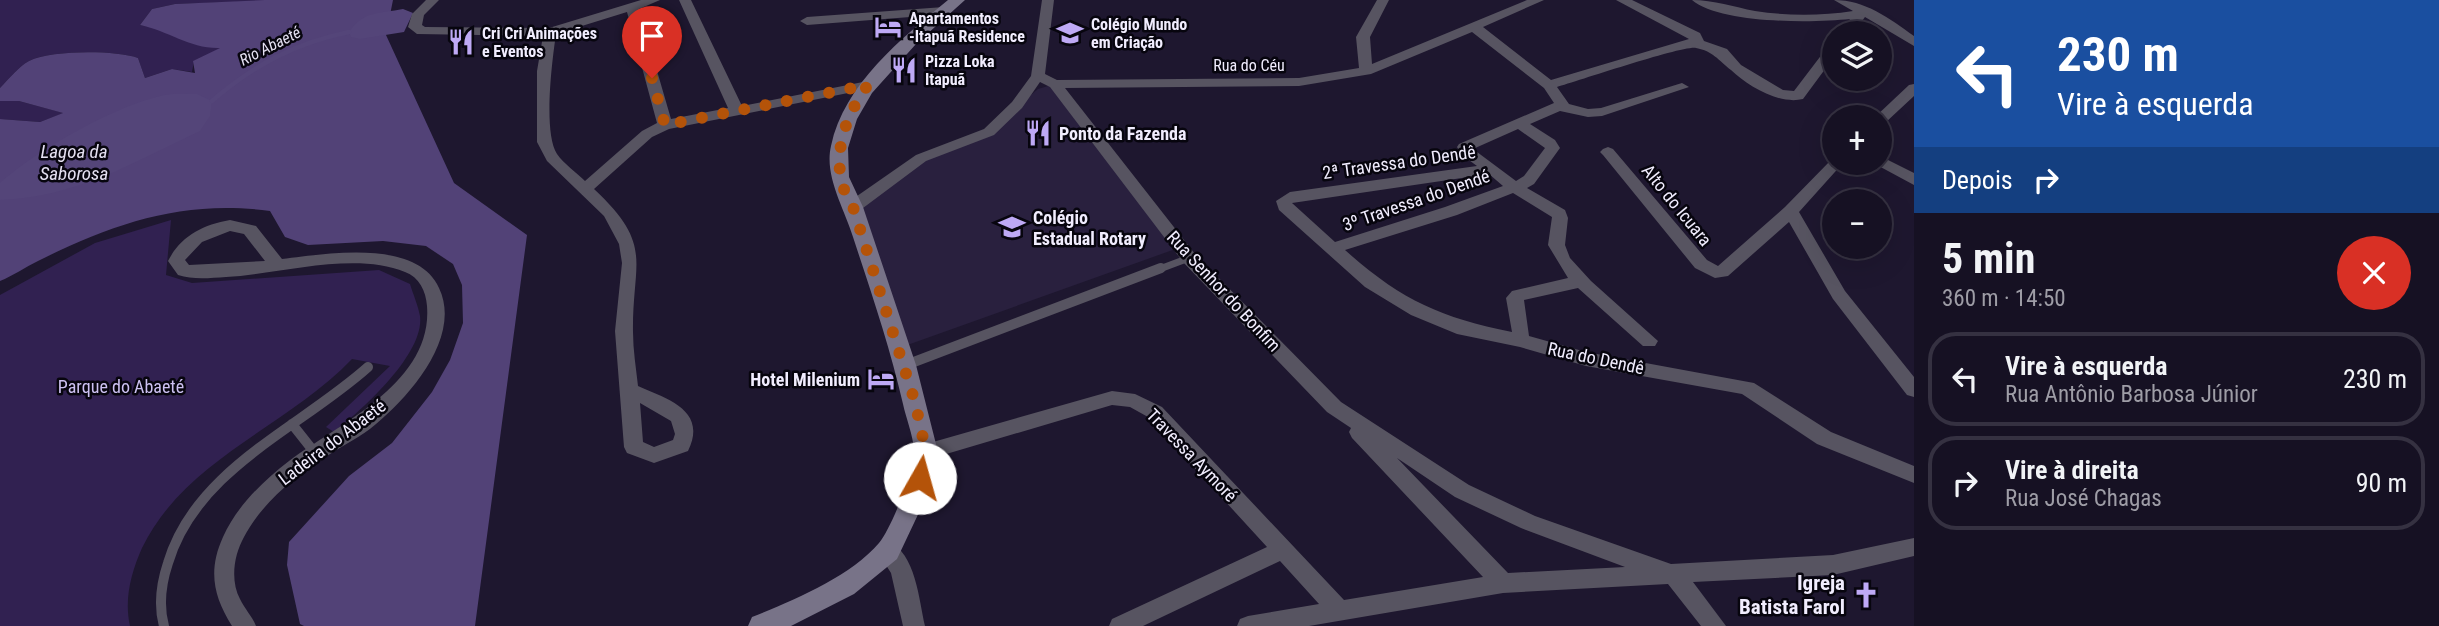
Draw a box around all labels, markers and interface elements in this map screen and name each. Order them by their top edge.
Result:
pin [622,6,682,78]
place label: Apartamentos -Itapuã Residence [909,9,1025,46]
hotel icon: Apartamentos -Itapuã Residence [873,12,903,42]
place label: Colégio Mundo em Criação [1091,15,1187,52]
icon: arrive [633,17,671,55]
school or university icon: Colégio Mundo em Criação [1055,18,1085,48]
map controls [1822,21,1892,259]
button: layers [1822,21,1892,91]
water label: Rio Abaeté [236,22,305,70]
place label: Cri Cri Animações e Eventos [482,24,597,61]
text: 230 m [2057,26,2179,83]
restaurant icon: Cri Cri Animações e Eventos [446,27,476,57]
icon: left [1942,28,2033,119]
place label: Pizza Loka Itapuã [925,52,995,89]
restaurant icon: Pizza Loka Itapuã [889,55,919,85]
street label: Rua do Céu [1213,56,1285,75]
text: Vire à esquerda [2057,85,2253,123]
button: + [1822,105,1892,175]
restaurant icon: Ponto da Fazenda [1023,118,1053,148]
place label: Ponto da Fazenda [1059,123,1186,144]
water label: Lagoa da Saborosa [40,140,108,185]
street label: 2ª Travessa do Dendê [1321,141,1477,183]
street label: Alto do Icuara [1638,160,1716,250]
icon: right [2027,161,2065,199]
street label: 3º Travessa do Dendé [1340,165,1492,235]
text: Depois [1942,165,2013,195]
button: − [1822,189,1892,259]
place label: Colégio Estadual Rotary [1033,207,1146,249]
school or university icon: Colégio Estadual Rotary [997,212,1027,242]
street label: Rua Senhor do Bonfim [1163,226,1285,356]
text: 5 min [1942,234,2035,283]
button: close [2337,236,2411,310]
text: 360 m · 14:50 [1942,285,2066,312]
street label: Rua do Dendê [1546,338,1646,378]
text: Vire à esquerda [2005,351,2168,381]
icon: left [1946,360,1984,398]
hotel icon: Hotel Milenium [866,364,896,394]
text: 230 m [2343,364,2407,394]
place label: Hotel Milenium [750,369,860,390]
park label: Parque do Abaeté [58,376,184,397]
text: Rua Antônio Barbosa Júnior [2005,381,2258,408]
street label: Ladeira do Abaeté [274,395,390,489]
street label: Travessa Aymoré [1142,404,1242,506]
position arrow [883,441,957,515]
text: Vire à direita [2005,455,2139,485]
icon: right [1946,464,1984,502]
text: 90 m [2356,468,2407,498]
text: Rua José Chagas [2005,485,2162,512]
place label: Igreja Batista Farol [1739,571,1845,619]
church icon: Igreja Batista Farol [1851,580,1881,610]

